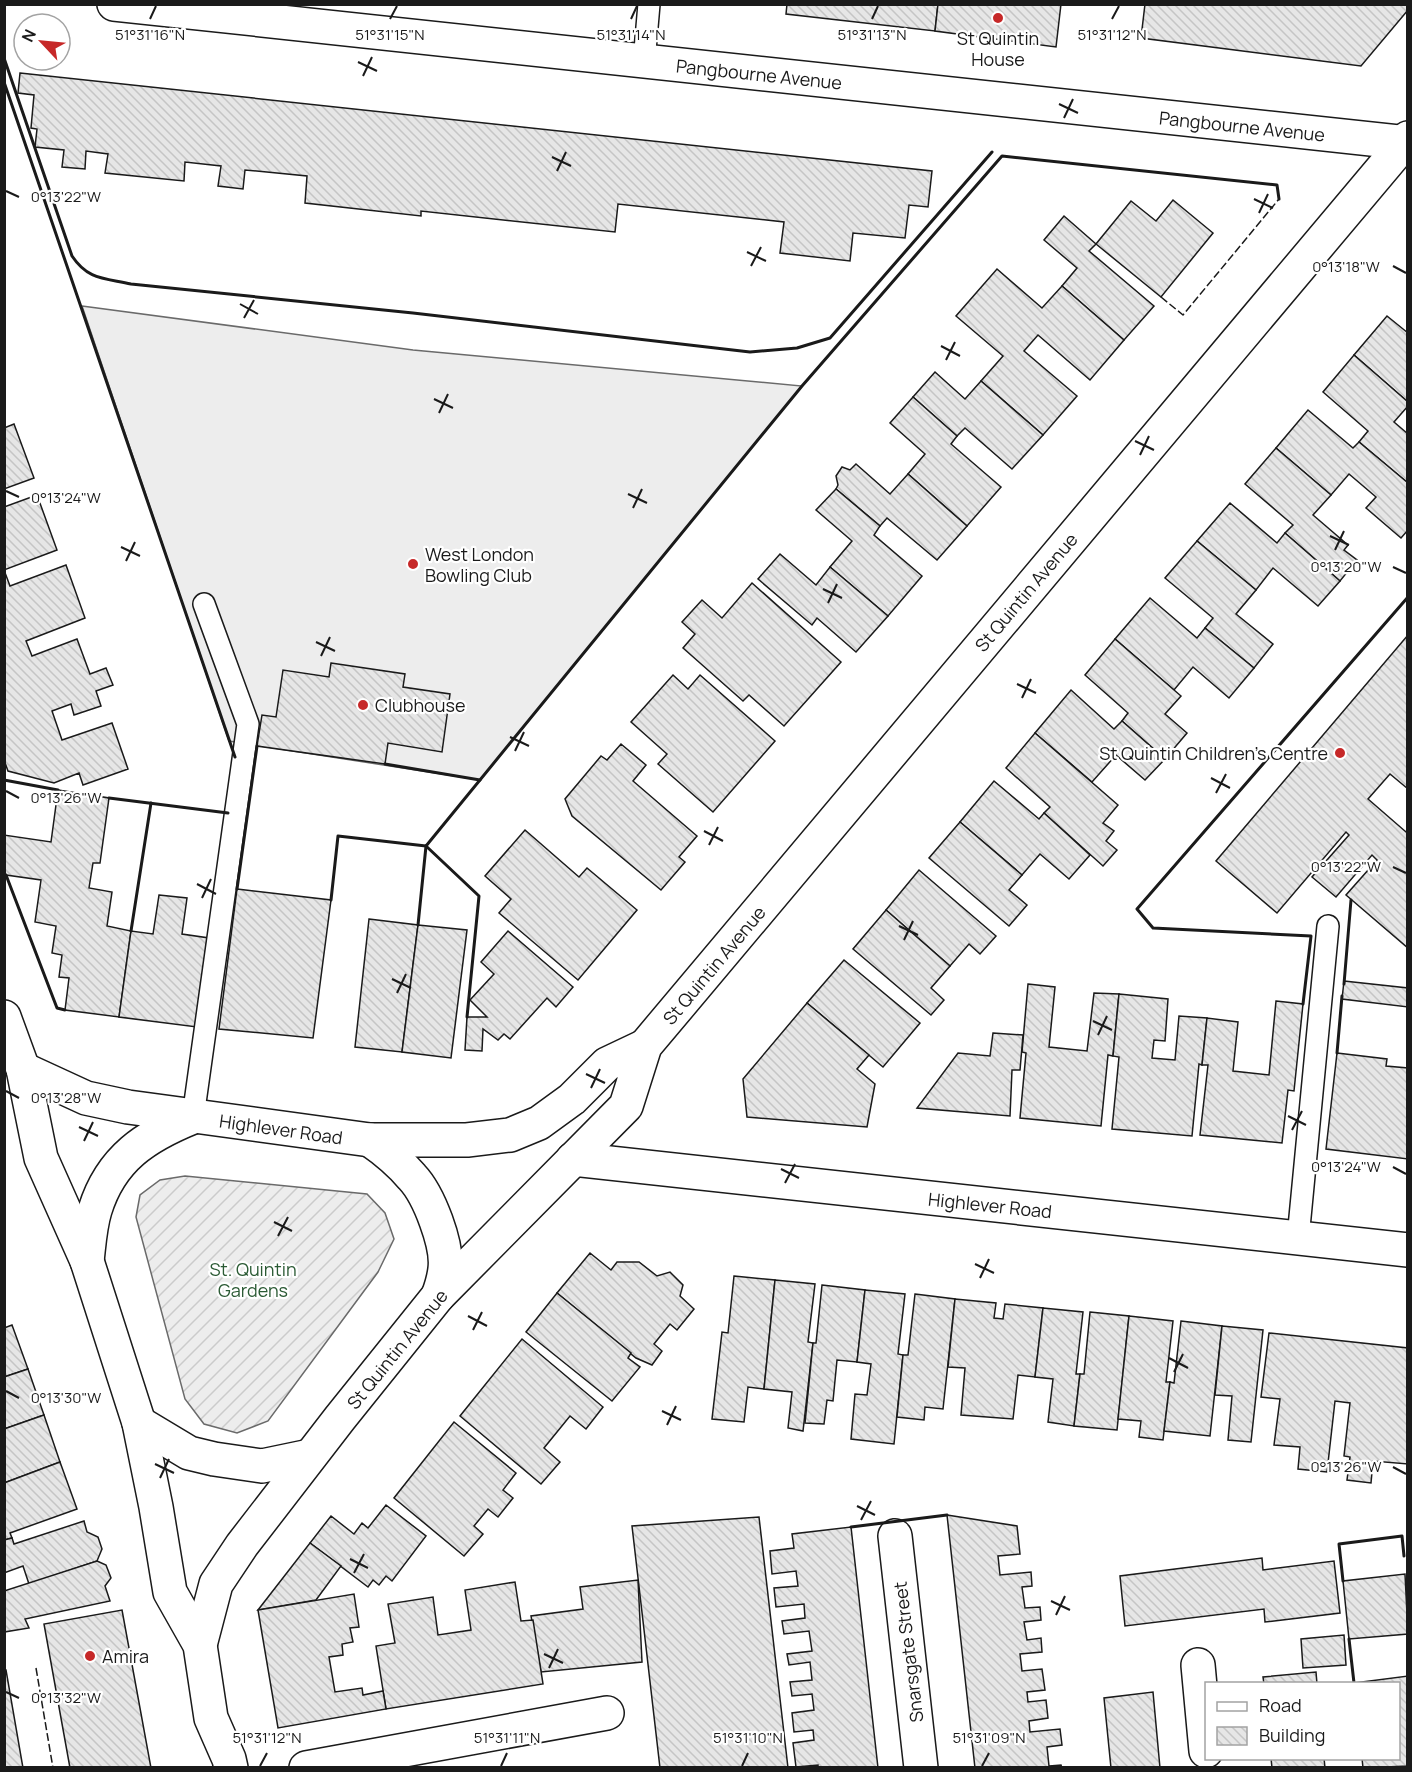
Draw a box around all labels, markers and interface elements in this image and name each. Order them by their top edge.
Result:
marker: St Quintin House [991,11,1005,25]
north arrow [12,12,72,72]
text: 51°31'16"N [115,24,185,45]
text: 51°31'15"N [355,24,425,45]
text: 51°31'14"N [597,24,666,45]
text: 51°31'13"N [838,24,906,45]
text: 51°31'12"N [1077,24,1147,45]
text: N [16,25,41,45]
place label: St Quintin House [957,26,1039,71]
street label: Pangbourne Avenue [675,53,843,95]
street label: Pangbourne Avenue [1158,105,1326,147]
text: 0°13'22"W [31,186,101,207]
text: 0°13'18"W [1312,256,1380,277]
text: 0°13'24"W [31,487,101,508]
street label: St Quintin Avenue [969,528,1083,656]
place label: West London Bowling Club [425,542,534,587]
text: 0°13'20"W [1311,556,1381,577]
marker: West London Bowling Club [406,557,420,571]
place label: Clubhouse [375,693,465,717]
marker: Clubhouse [356,698,370,712]
place label: St Quintin Children's Centre [1099,741,1328,765]
marker: St Quintin Children's Centre [1333,746,1347,760]
text: 0°13'26"W [30,787,102,808]
text: 0°13'22"W [1311,856,1381,877]
street label: St Quintin Avenue [657,901,771,1029]
text: 0°13'28"W [31,1087,101,1108]
street label: Highlever Road [218,1108,344,1150]
text: 0°13'24"W [1311,1156,1381,1177]
street label: Highlever Road [927,1187,1053,1223]
park label: St. Quintin Gardens [209,1257,297,1302]
street label: St Quintin Avenue [341,1284,453,1414]
text: 0°13'30"W [31,1387,101,1408]
text: 0°13'26"W [1310,1456,1382,1477]
street label: Snarsgate Street [887,1580,929,1724]
place label: Amira [102,1644,149,1668]
marker: Amira [83,1649,97,1663]
legend [1205,1682,1400,1760]
text: 0°13'32"W [31,1687,101,1708]
text: Road [1259,1693,1302,1717]
text: Building [1259,1723,1325,1747]
text: 51°31'12"N [232,1727,302,1748]
text: 51°31'11"N [474,1727,540,1748]
text: 51°31'10"N [713,1727,783,1748]
text: 51°31'09"N [952,1727,1026,1748]

